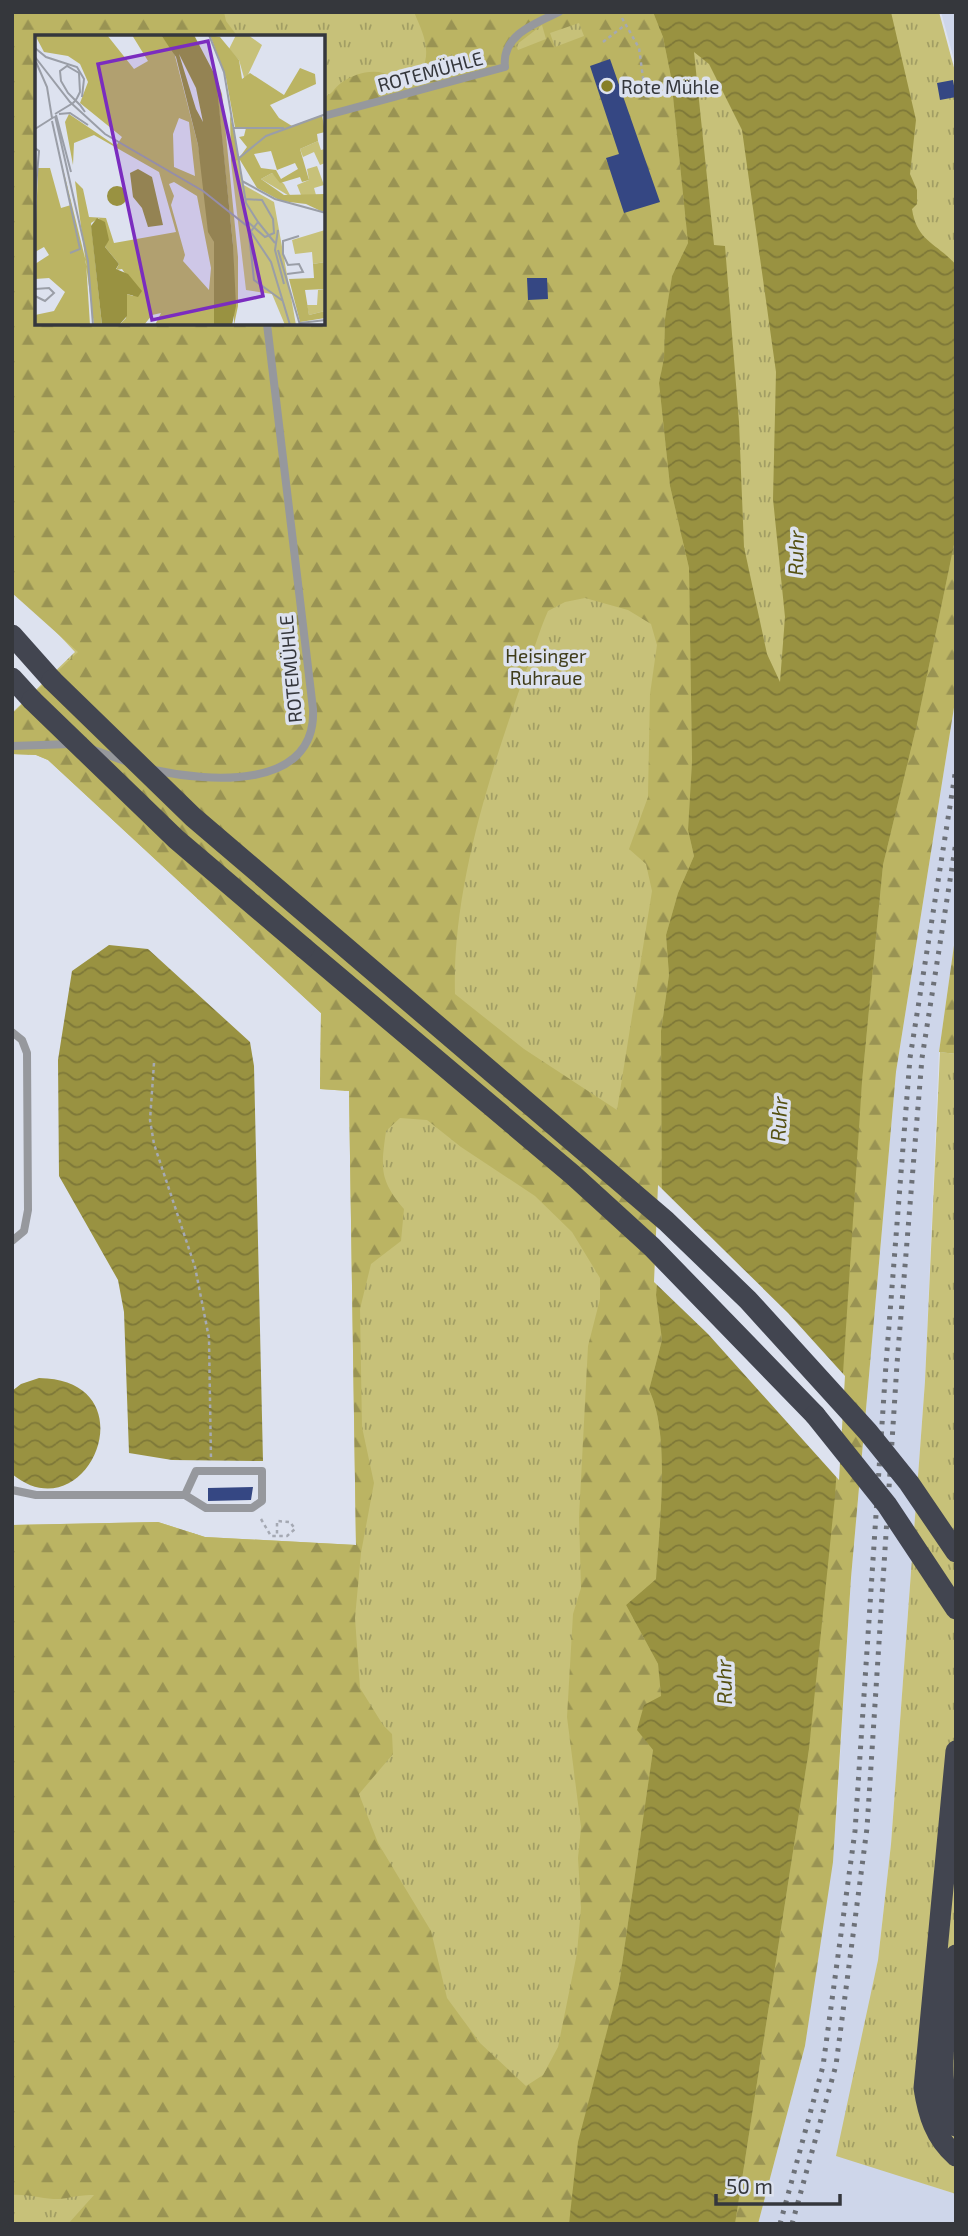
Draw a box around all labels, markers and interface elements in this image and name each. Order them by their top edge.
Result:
inset map [35,35,326,326]
street label: ROTEMÜHLE [375,46,485,96]
place label: Rote Mühle [621,75,719,98]
marker: Rote Mühle [599,78,615,94]
water label: Ruhr [782,529,808,576]
street label: ROTEMÜHLE [274,614,306,724]
park label: Heisinger Ruhraue [505,644,587,689]
water label: Ruhr [764,1095,792,1142]
water label: Ruhr [710,1658,736,1705]
scale bar [716,2162,840,2206]
text: 50 m [726,2173,773,2198]

